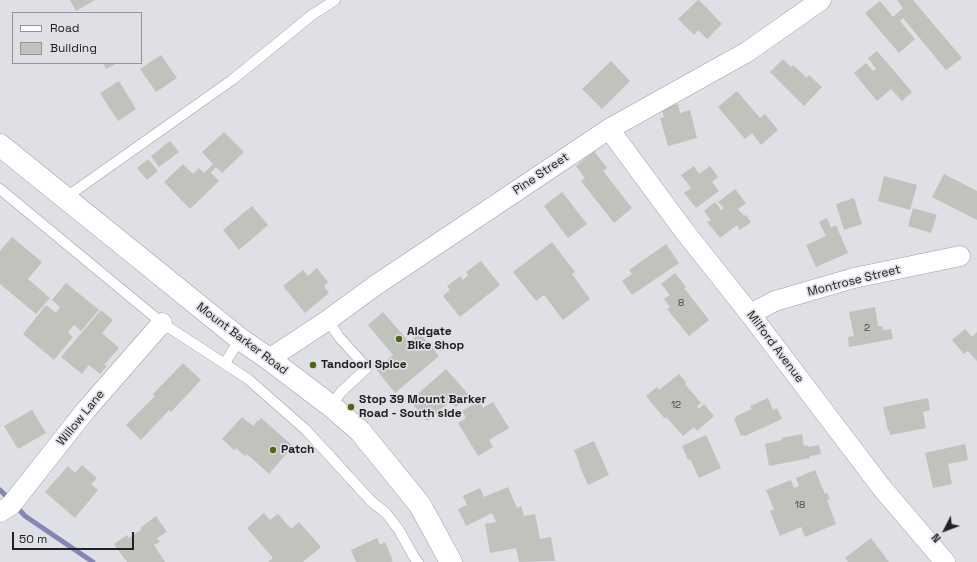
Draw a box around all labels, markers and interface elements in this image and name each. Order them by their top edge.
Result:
legend [12,12,142,64]
text: Road [50,20,79,36]
text: Building [50,40,97,56]
street label: Pine Street [510,150,572,198]
street label: Montrose Street [806,262,902,300]
house number: 8 [678,297,684,309]
street label: Mount Barker Road [194,300,290,378]
street label: Milford Avenue [743,308,807,386]
house number: 2 [864,322,870,334]
place label: Aldgate Bike Shop [407,325,464,353]
marker: Aldgate Bike Shop [394,334,404,344]
place label: Tandoori Spice [321,358,407,372]
marker: Tandoori Spice [308,360,318,370]
street label: Willow Lane [54,387,108,449]
place label: Stop 39 Mount Barker Road - South side [359,393,486,421]
house number: 12 [671,399,681,411]
marker: Stop 39 Mount Barker Road - South side [346,402,356,412]
place label: Patch [281,443,314,457]
marker: Patch [268,445,278,455]
house number: 18 [795,499,805,511]
north arrow [925,510,965,550]
scale bar [14,524,136,550]
text: 50 m [19,531,47,547]
text: N [928,531,944,545]

